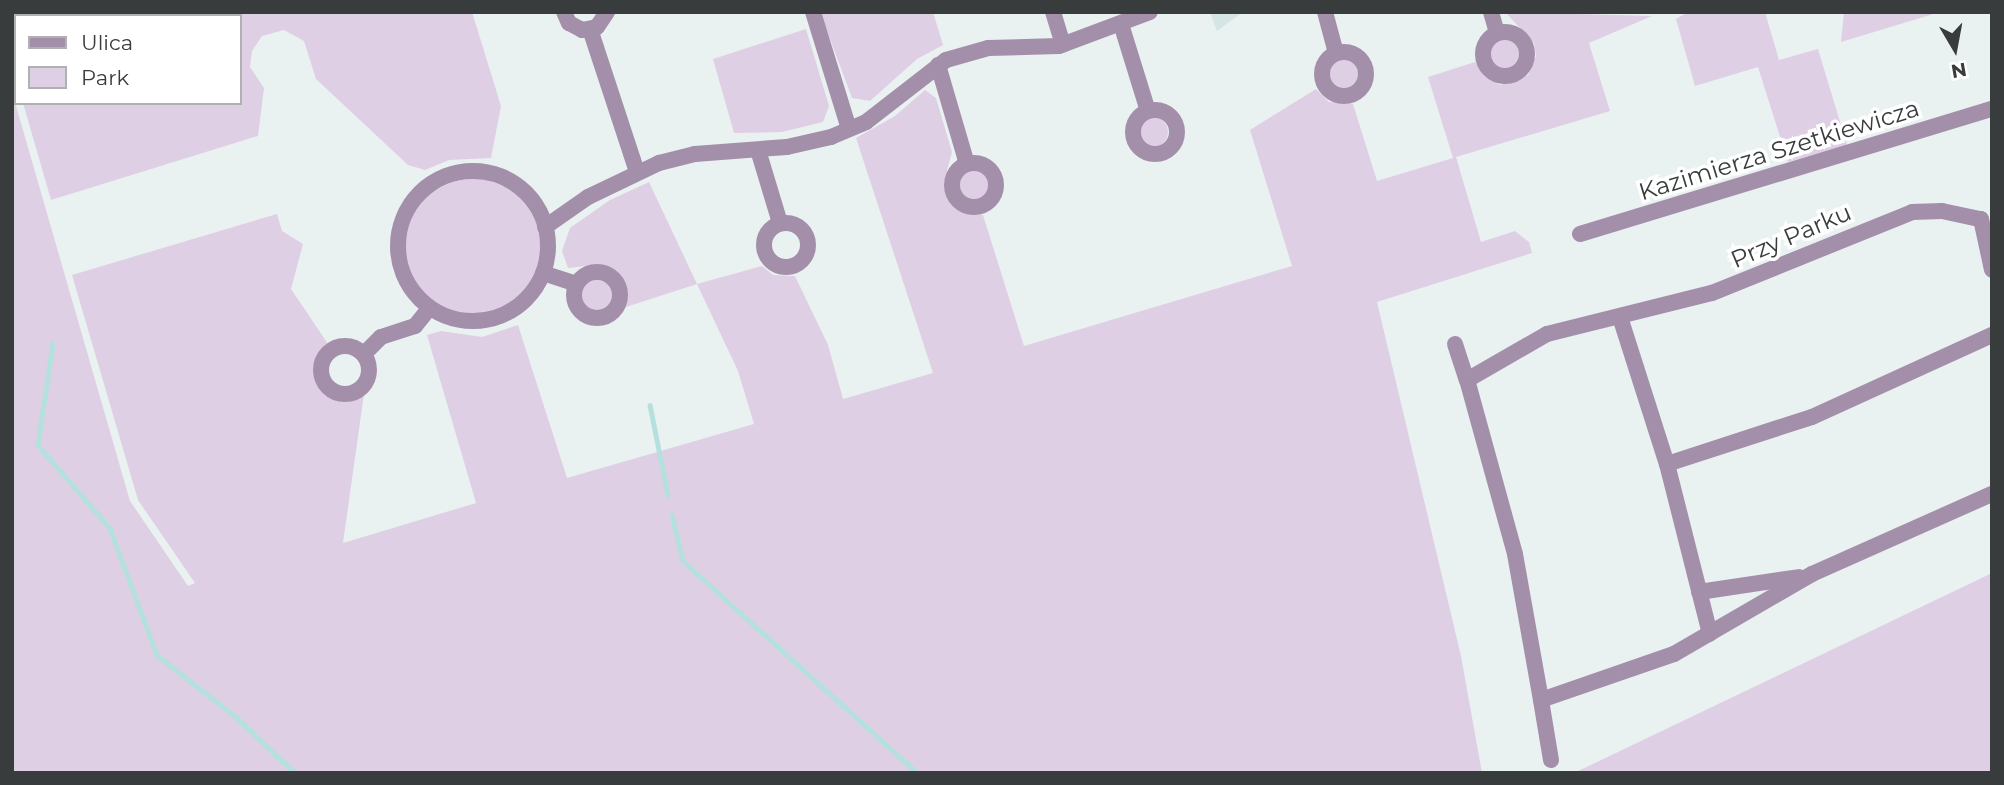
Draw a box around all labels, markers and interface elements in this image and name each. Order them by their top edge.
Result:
legend [14,14,242,105]
north arrow [1920,14,1990,84]
text: Ulica [81,30,133,55]
text: N [1949,58,1968,83]
text: Park [81,65,129,90]
street label: Kazimierza Szetkiewicza [1635,94,1923,206]
street label: Przy Parku [1726,198,1856,274]

